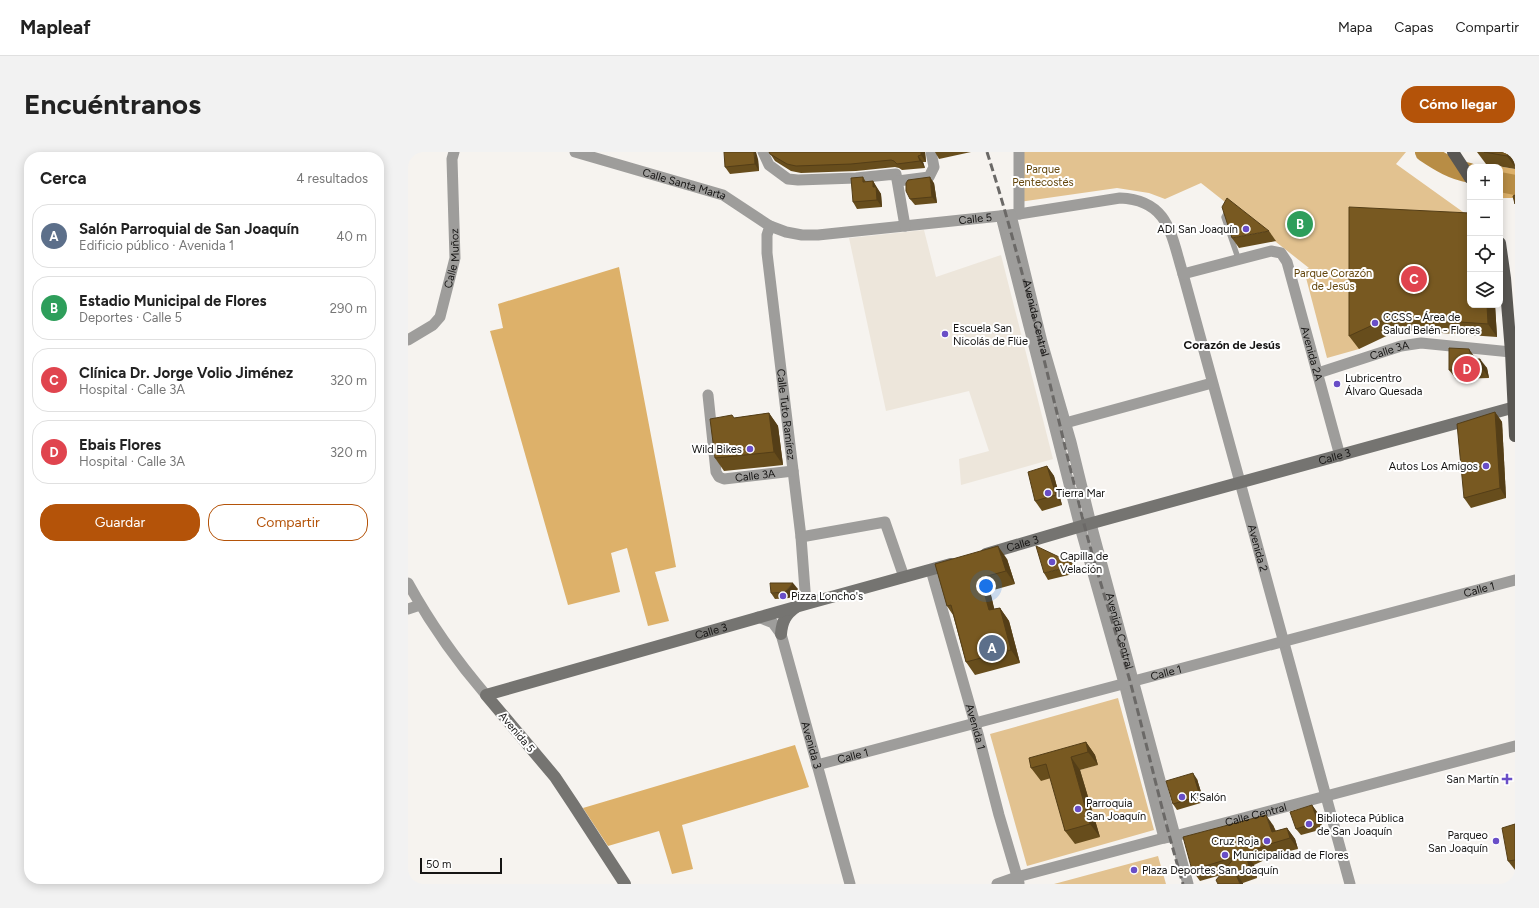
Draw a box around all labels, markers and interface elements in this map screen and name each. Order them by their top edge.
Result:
text: Mapleaf [20,16,91,39]
text: Mapa [1338,19,1372,36]
text: Capas [1394,19,1433,36]
text: Compartir [1455,19,1519,36]
button: Cómo llegar [1401,86,1515,123]
text: Encuéntranos [24,87,201,121]
park label: Parque Pentecostés [1012,163,1074,189]
map controls [1467,164,1503,308]
button: + [1467,164,1503,200]
street label: Calle Santa Marta [641,166,729,203]
text: Cerca [40,168,87,188]
text: 4 resultados [296,171,368,186]
button: − [1467,200,1503,236]
pin: B [1287,209,1313,239]
street label: Calle 5 [958,211,993,227]
text: Salón Parroquial de San Joaquín [79,220,299,238]
place label: ADI San Joaquín [1157,223,1238,236]
marker: ADI San Joaquín [1241,224,1251,234]
street label: Calle Muñoz [442,228,462,290]
text: A [49,229,59,244]
text: 40 m [336,229,367,244]
button: locate [1467,236,1503,272]
text: Edificio público · Avenida 1 [79,238,234,253]
pin: C [1401,264,1427,294]
park label: Parque Corazón de Jesús [1294,267,1372,293]
button: layers [1467,272,1503,308]
street label: Avenida Central [1020,278,1052,358]
text: Estadio Municipal de Flores [79,292,267,310]
text: B [50,301,58,316]
text: 290 m [330,301,367,316]
text: Deportes · Calle 5 [79,310,182,325]
place label: CCSS - Área de Salud Belén - Flores [1383,311,1480,337]
marker: CCSS - Área de Salud Belén - Flores [1370,318,1380,328]
place label: Escuela San Nicolás de Flüe [953,322,1028,348]
street label: Avenida 2A [1298,325,1325,383]
marker: Escuela San Nicolás de Flüe [940,329,950,339]
district label: Corazón de Jesús [1184,338,1281,352]
street label: Calle 3A [1368,339,1410,363]
pin: D [1454,354,1480,384]
text: Clínica Dr. Jorge Volio Jiménez [79,364,293,382]
street label: Calle Tuto Ramírez [774,368,798,461]
place label: Lubricentro Álvaro Quesada [1345,372,1422,398]
text: C [49,373,59,388]
text: 320 m [330,373,367,388]
marker: Lubricentro Álvaro Quesada [1332,379,1342,389]
text: Hospital · Calle 3A [79,382,185,397]
text: Ebais Flores [79,436,161,454]
place label: Wild Bikes [692,443,742,456]
marker: Wild Bikes [745,444,755,454]
text: D [49,445,59,460]
text: 320 m [330,445,367,460]
street label: Calle 3 [1317,446,1352,468]
text: Hospital · Calle 3A [79,454,185,469]
place label: Autos Los Amigos [1389,460,1478,473]
marker: Autos Los Amigos [1481,461,1491,471]
street label: Calle 3A [734,467,777,485]
place label: Tierra Mar [1056,487,1105,500]
marker: Tierra Mar [1043,488,1053,498]
button: Guardar [40,504,200,541]
button: Compartir [208,504,368,541]
street label: Avenida 2 [1245,523,1270,573]
street label: Calle 3 [1005,533,1040,555]
place label: Capilla de Velación [1060,550,1108,576]
marker: Capilla de Velación [1047,557,1057,567]
your location [976,576,996,596]
street label: Calle 1 [1462,580,1496,600]
place label: Pizza Loncho's [791,590,863,603]
marker: Pizza Loncho's [778,591,788,601]
street label: Avenida Central [1103,591,1136,671]
street label: Calle 3 [693,621,729,642]
pin: A [979,633,1005,663]
street label: Calle 1 [1149,663,1183,683]
street label: Avenida 1 [963,702,988,751]
street label: Avenida 5 [496,709,537,755]
street label: Avenida 3 [798,720,824,770]
street label: Calle 1 [836,746,870,766]
place label: San Martín [1446,773,1499,786]
marker: San Martín [1502,774,1512,784]
place label: K'Salón [1190,791,1226,804]
marker: K'Salón [1177,792,1187,802]
place label: Parroquia San Joaquín [1086,797,1146,823]
street label: Calle Central [1224,801,1288,829]
marker: Parroquia San Joaquín [1073,804,1083,814]
place label: Biblioteca Pública de San Joaquín [1317,812,1404,838]
marker: Biblioteca Pública de San Joaquín [1304,819,1314,829]
place label: Parqueo San Joaquín [1428,829,1488,855]
place label: Cruz Roja [1211,835,1259,848]
marker: Cruz Roja [1262,836,1272,846]
marker: Parqueo San Joaquín [1491,836,1501,846]
place label: Municipalidad de Flores [1233,849,1349,862]
marker: Municipalidad de Flores [1220,850,1230,860]
scale bar [420,856,502,875]
text: 50 m [426,858,451,871]
place label: Plaza Deportes San Joaquín [1142,864,1278,877]
marker: Plaza Deportes San Joaquín [1129,865,1139,875]

